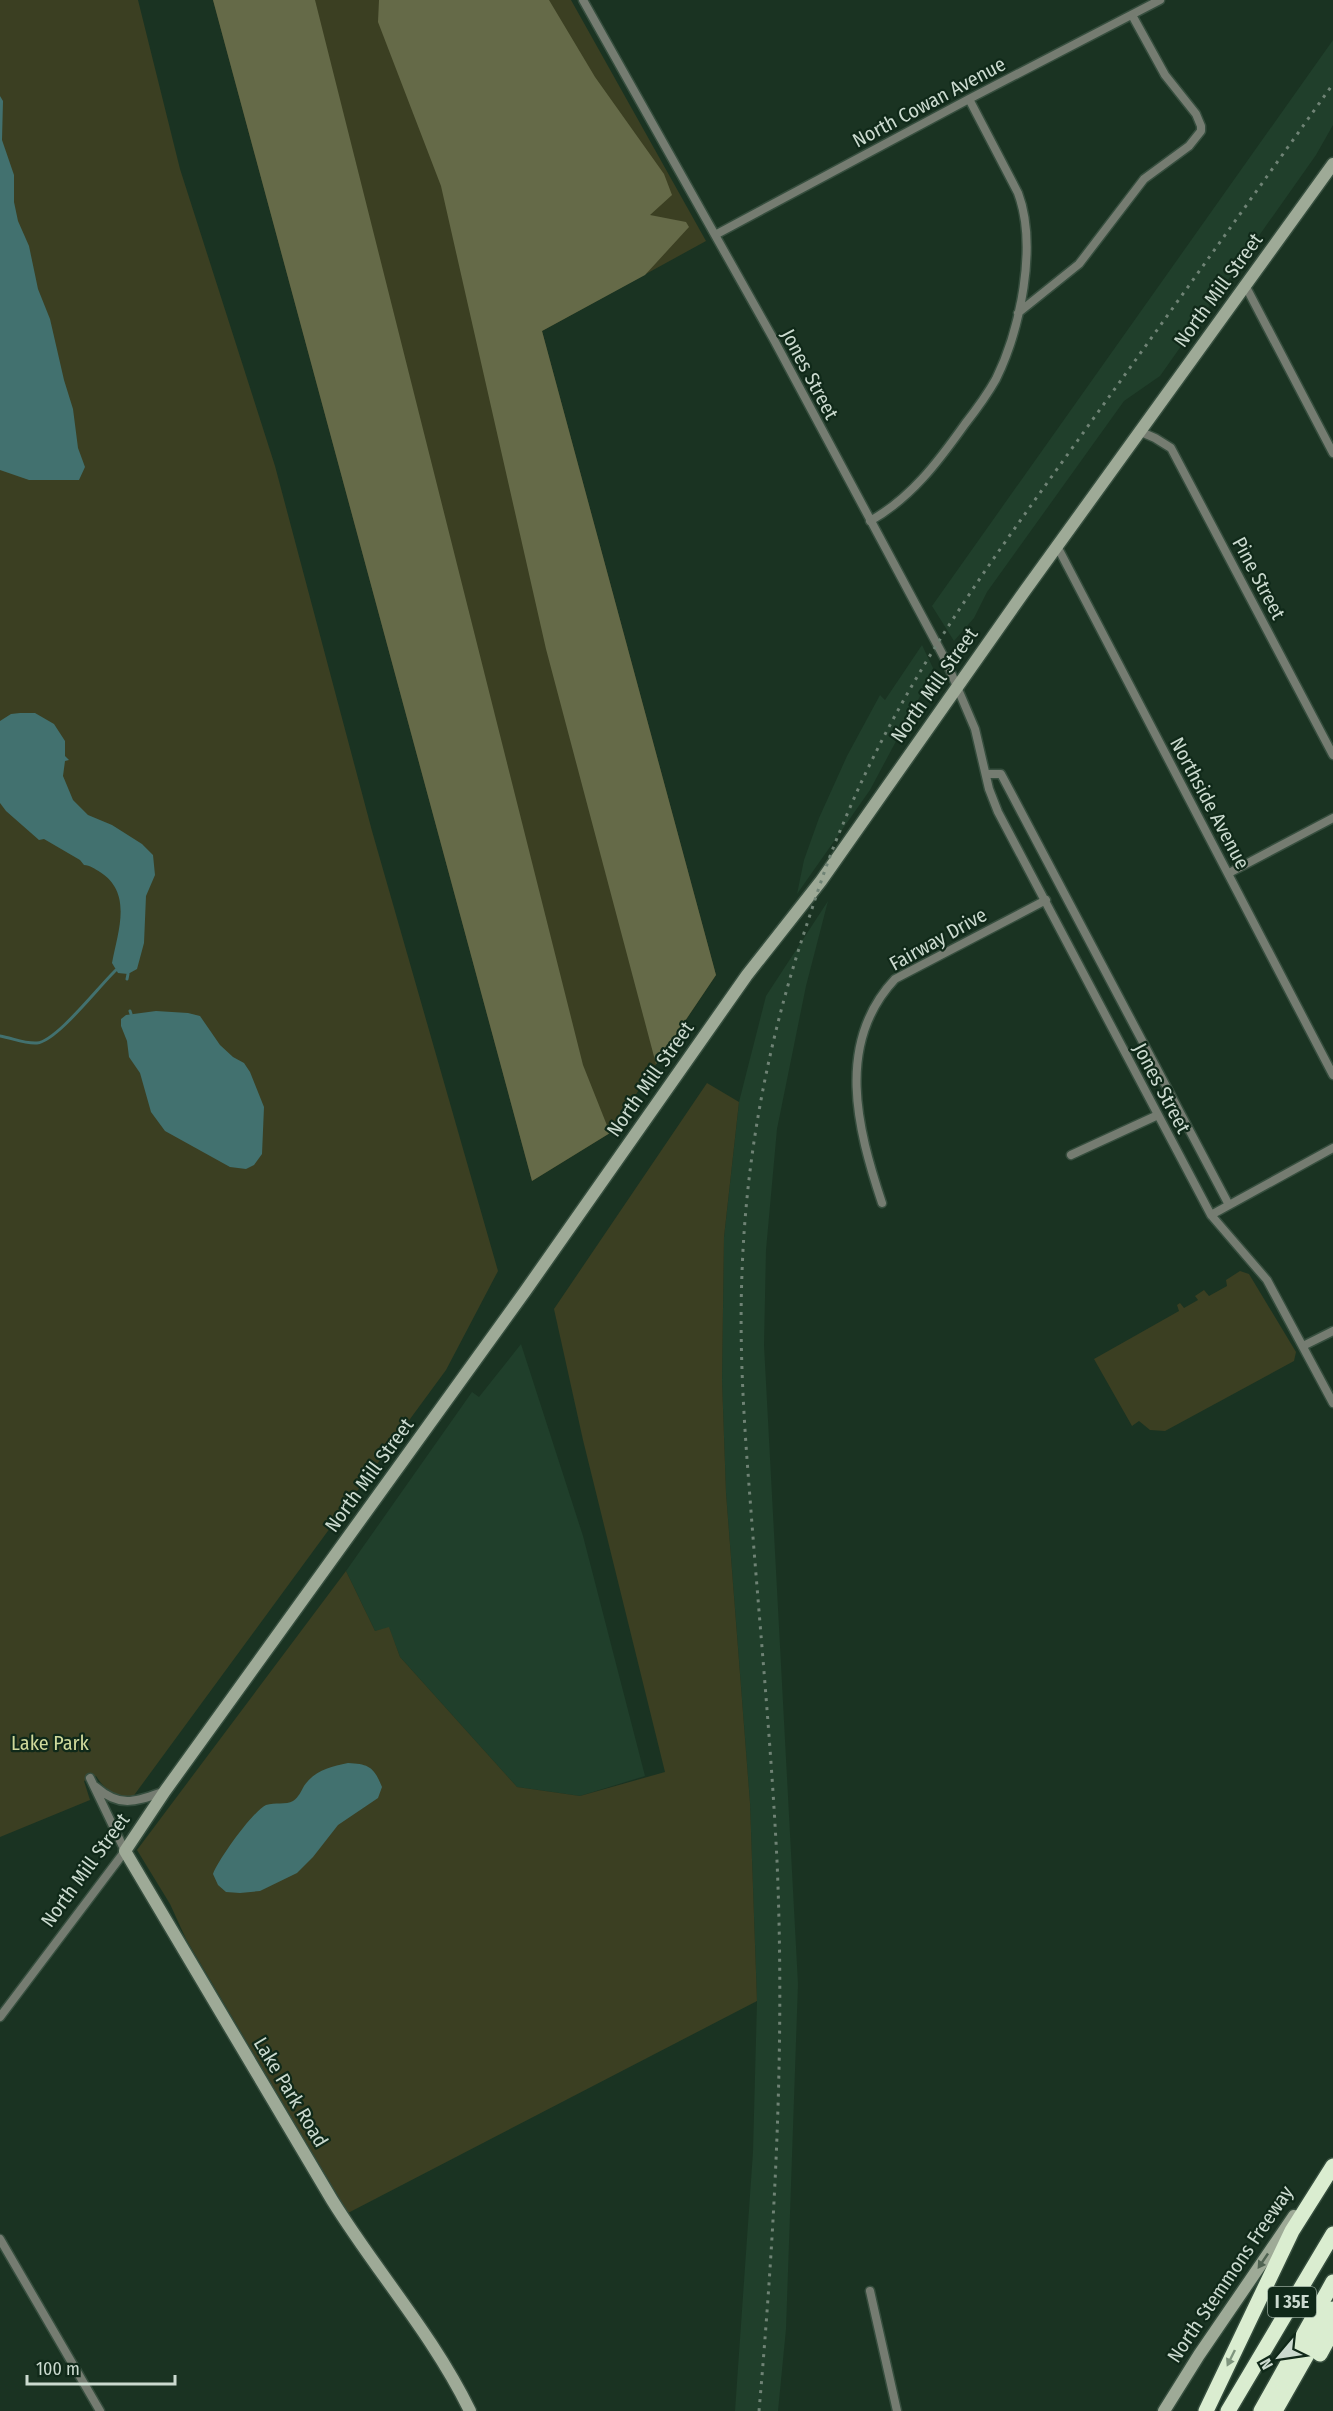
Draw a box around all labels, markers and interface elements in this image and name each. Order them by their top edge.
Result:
street label: North Cowan Avenue [848,52,1010,152]
street label: North Mill Street [1169,228,1268,352]
street label: Jones Street [776,325,844,424]
street label: Pine Street [1227,533,1291,624]
street label: North Mill Street [885,622,983,747]
street label: Northside Avenue [1165,733,1255,873]
street label: Fairway Drive [885,902,991,976]
street label: North Mill Street [601,1016,699,1141]
street label: Jones Street [1128,1039,1196,1138]
street label: North Mill Street [320,1413,419,1537]
park label: Lake Park [11,1731,90,1755]
street label: North Mill Street [36,1808,135,1932]
street label: Lake Park Road [249,2033,333,2151]
street label: North Stemmons Freeway [1162,2181,1298,2367]
one-way arrow [1258,2253,1269,2269]
road number: I 35E [1268,2287,1316,2317]
north arrow [1249,2327,1309,2387]
scale bar [27,2348,176,2386]
one-way arrow [1227,2349,1237,2367]
text: 100 m [36,2358,80,2380]

